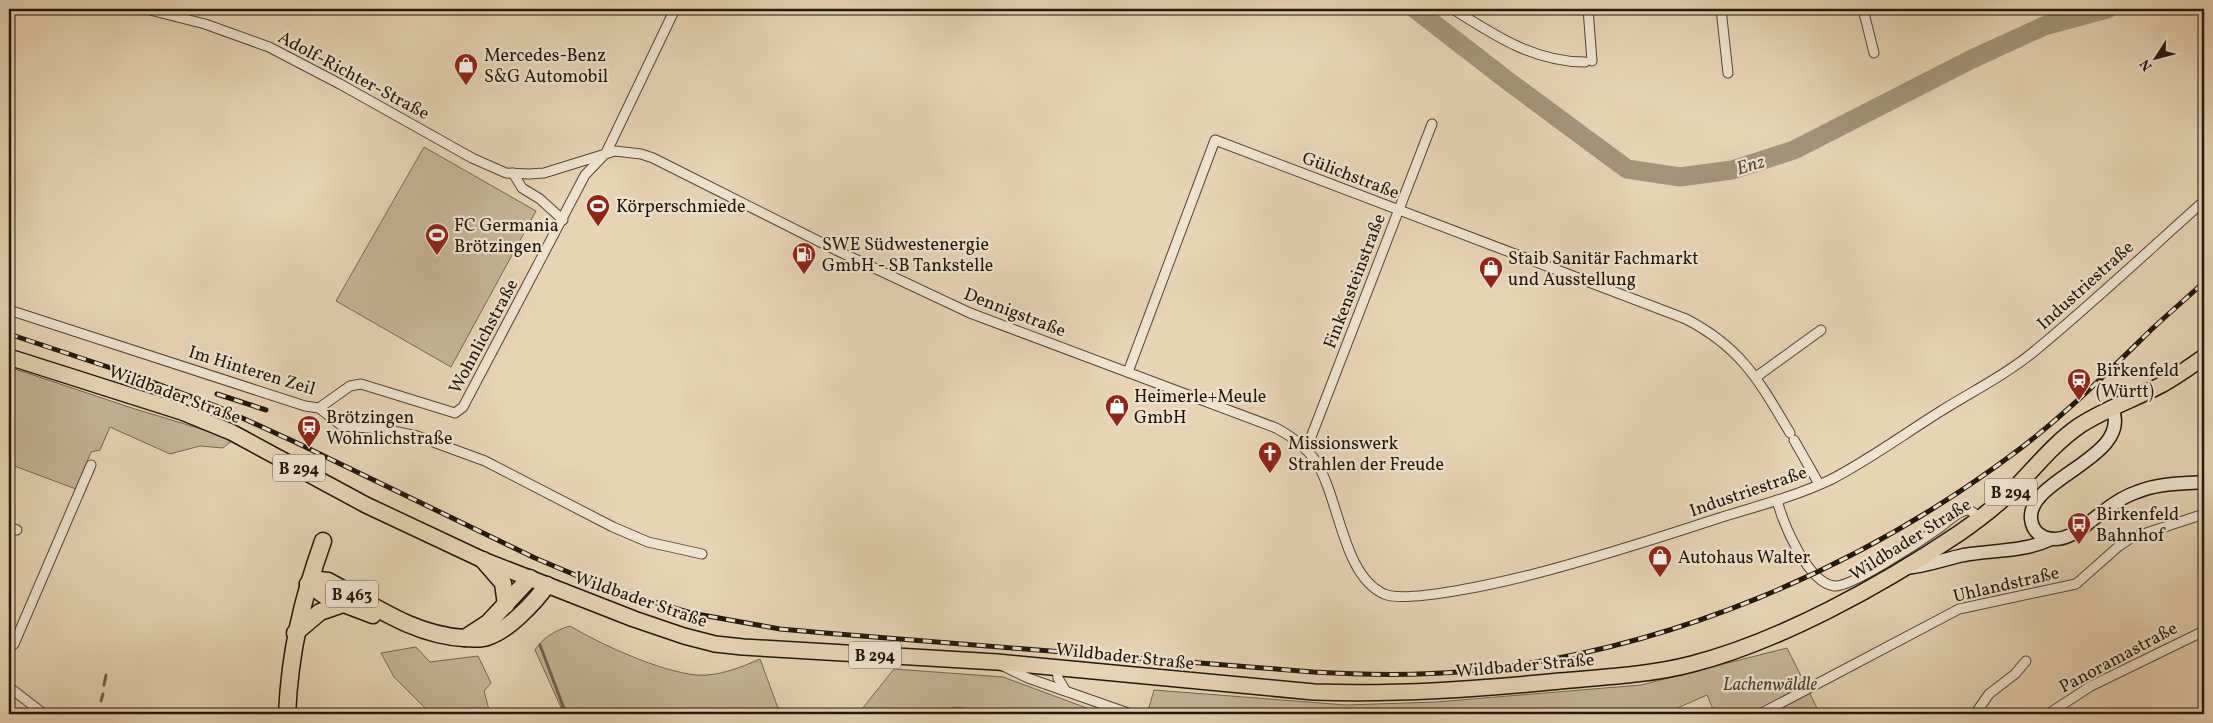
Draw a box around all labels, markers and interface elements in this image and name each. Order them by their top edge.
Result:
street label: Adolf-Richter-Straße [273,26,433,127]
north arrow [2130,32,2180,82]
place label: Mercedes-Benz S&G Automobil [484,44,608,90]
shop icon: Mercedes-Benz S&G Automobil [453,52,479,86]
text: N [2136,55,2157,74]
street label: Gülichstraße [1298,146,1403,206]
water label: Enz [1733,149,1768,183]
sports icon: Körperschmiede [585,193,611,227]
place label: Körperschmiede [616,195,746,220]
street label: Finkensteinstraße [1318,210,1393,353]
place label: FC Germania Brötzingen [454,214,559,260]
sports icon: FC Germania Brötzingen [424,222,450,256]
place label: SWE Südwestenergie GmbH - SB Tankstelle [822,233,993,279]
street label: Industriestraße [2032,236,2140,336]
fuel station icon: SWE Südwestenergie GmbH - SB Tankstelle [791,241,817,275]
place label: Staib Sanitär Fachmarkt und Ausstellung [1508,247,1699,293]
shop icon: Staib Sanitär Fachmarkt und Ausstellung [1478,255,1504,289]
street label: Wohnlichstraße [444,275,525,398]
street label: Dennigstraße [960,282,1069,344]
street label: Im Hinteren Zeil [185,340,318,403]
place label: Birkenfeld (Württ) [2096,359,2179,405]
street label: Wildbader Straße [105,360,244,431]
station icon: Birkenfeld (Württ) [2066,367,2092,401]
place label: Heimerle+Meule GmbH [1134,385,1266,431]
shop icon: Heimerle+Meule GmbH [1104,393,1130,427]
place label: Brötzingen Wohnlichstraße [326,406,452,452]
station icon: Brötzingen Wohnlichstraße [296,414,322,448]
place label: Missionswerk Strahlen der Freude [1288,432,1444,478]
church icon: Missionswerk Strahlen der Freude [1257,440,1283,474]
road number: B 294 [273,454,325,482]
street label: Industriestraße [1686,461,1811,524]
road number: B 294 [1985,478,2037,506]
street label: Wildbader Straße [1845,493,1976,588]
place label: Birkenfeld Bahnhof [2096,503,2179,549]
bus stop icon: Birkenfeld Bahnhof [2066,511,2092,545]
shop icon: Autohaus Walter [1647,544,1673,578]
place label: Autohaus Walter [1678,546,1810,571]
street label: Uhlandstraße [1951,561,2062,610]
street label: Wildbader Straße [571,566,710,635]
road number: B 463 [326,580,378,608]
street label: Panoramastraße [2055,617,2182,700]
street label: Wildbader Straße [1054,638,1195,677]
road number: B 294 [849,642,901,668]
street label: Wildbader Straße [1455,648,1596,685]
park label: Lachenwäldle [1723,673,1818,698]

